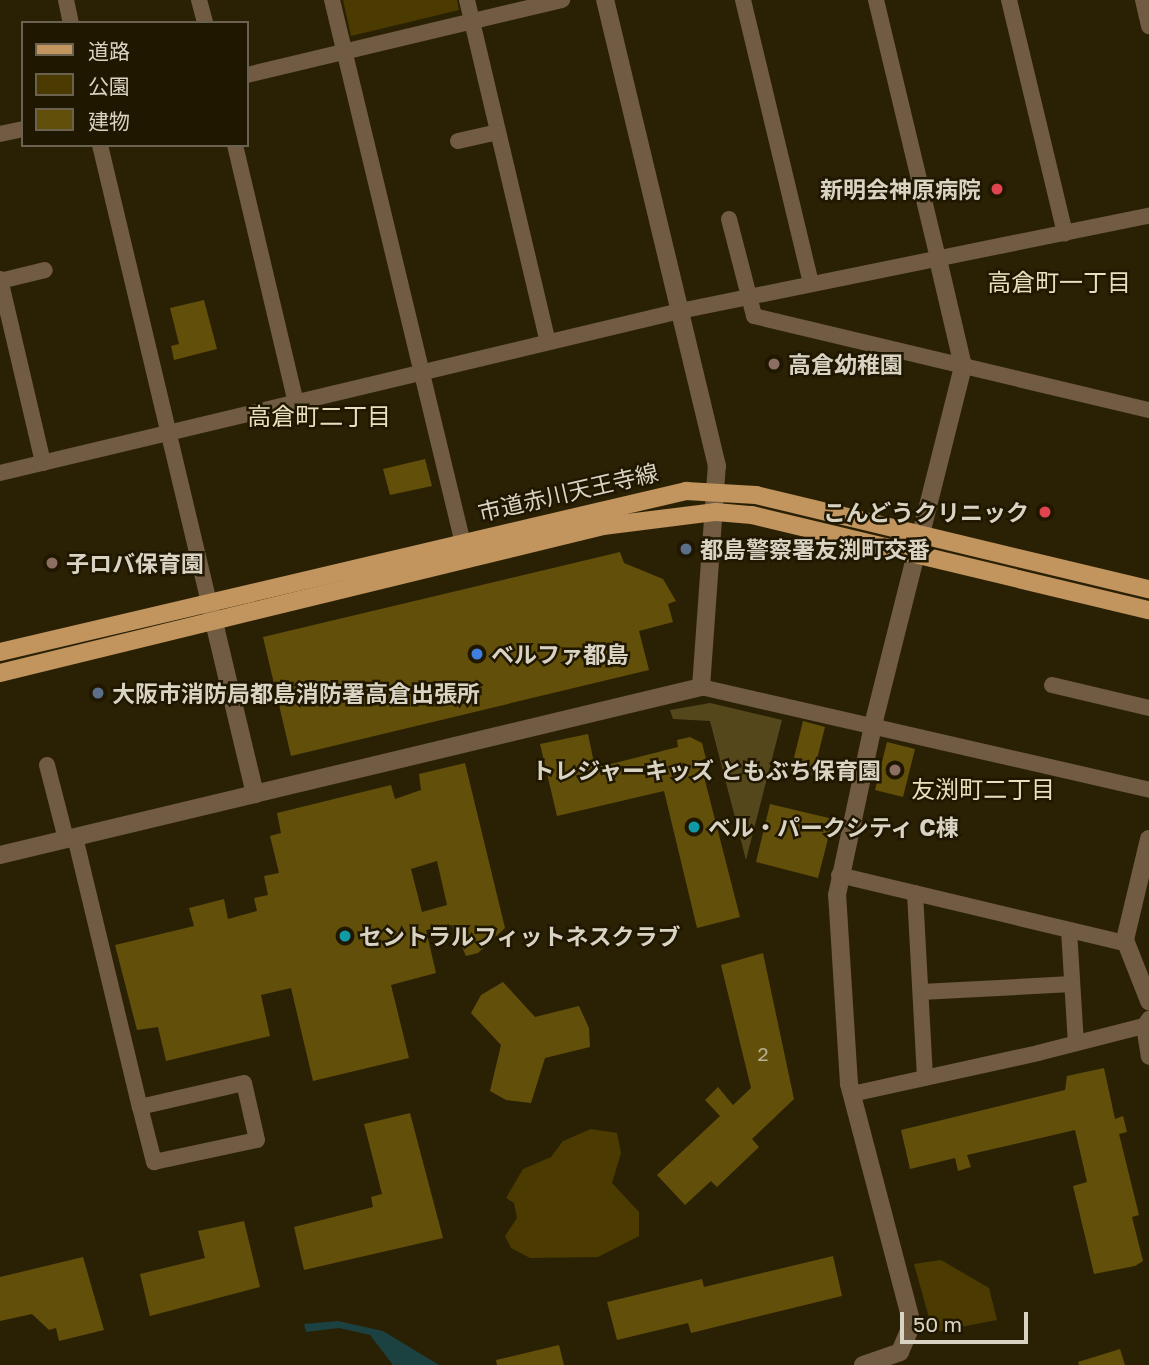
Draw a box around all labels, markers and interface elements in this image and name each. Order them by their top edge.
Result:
legend [21,21,248,147]
text: 道路 [88,38,130,64]
text: 公園 [88,73,130,99]
text: 建物 [88,108,130,134]
place label: 新明会神原病院 [820,175,981,203]
marker: 新明会神原病院 [987,179,1007,199]
district label: 高倉町一丁目 [987,268,1131,296]
place label: 高倉幼稚園 [788,350,903,378]
marker: 高倉幼稚園 [766,356,782,372]
district label: 高倉町二丁目 [247,402,391,430]
street label: 市道赤川天王寺線 [475,458,661,526]
place label: こんどうクリニック [822,498,1029,526]
marker: こんどうクリニック [1035,502,1055,522]
place label: 都島警察署友渕町交番 [700,535,930,563]
marker: 都島警察署友渕町交番 [678,541,694,557]
place label: 子ロバ保育園 [66,549,204,577]
marker: 子ロバ保育園 [44,555,60,571]
place label: ベルファ都島 [491,640,629,668]
marker: ベルファ都島 [469,646,485,662]
place label: 大阪市消防局都島消防署高倉出張所 [112,679,480,707]
marker: 大阪市消防局都島消防署高倉出張所 [90,685,106,701]
place label: トレジャーキッズ ともぶち保育園 [530,756,881,784]
marker: トレジャーキッズ ともぶち保育園 [887,762,903,778]
district label: 友渕町二丁目 [911,775,1055,803]
place label: ベル・パークシティ C棟 [708,813,960,841]
marker: ベル・パークシティ C棟 [686,819,702,835]
place label: セントラルフィットネスクラブ [359,922,681,950]
marker: セントラルフィットネスクラブ [337,928,353,944]
house number: 2 [757,1043,769,1065]
scale bar [904,1298,1032,1342]
text: 50 m [913,1311,962,1337]

